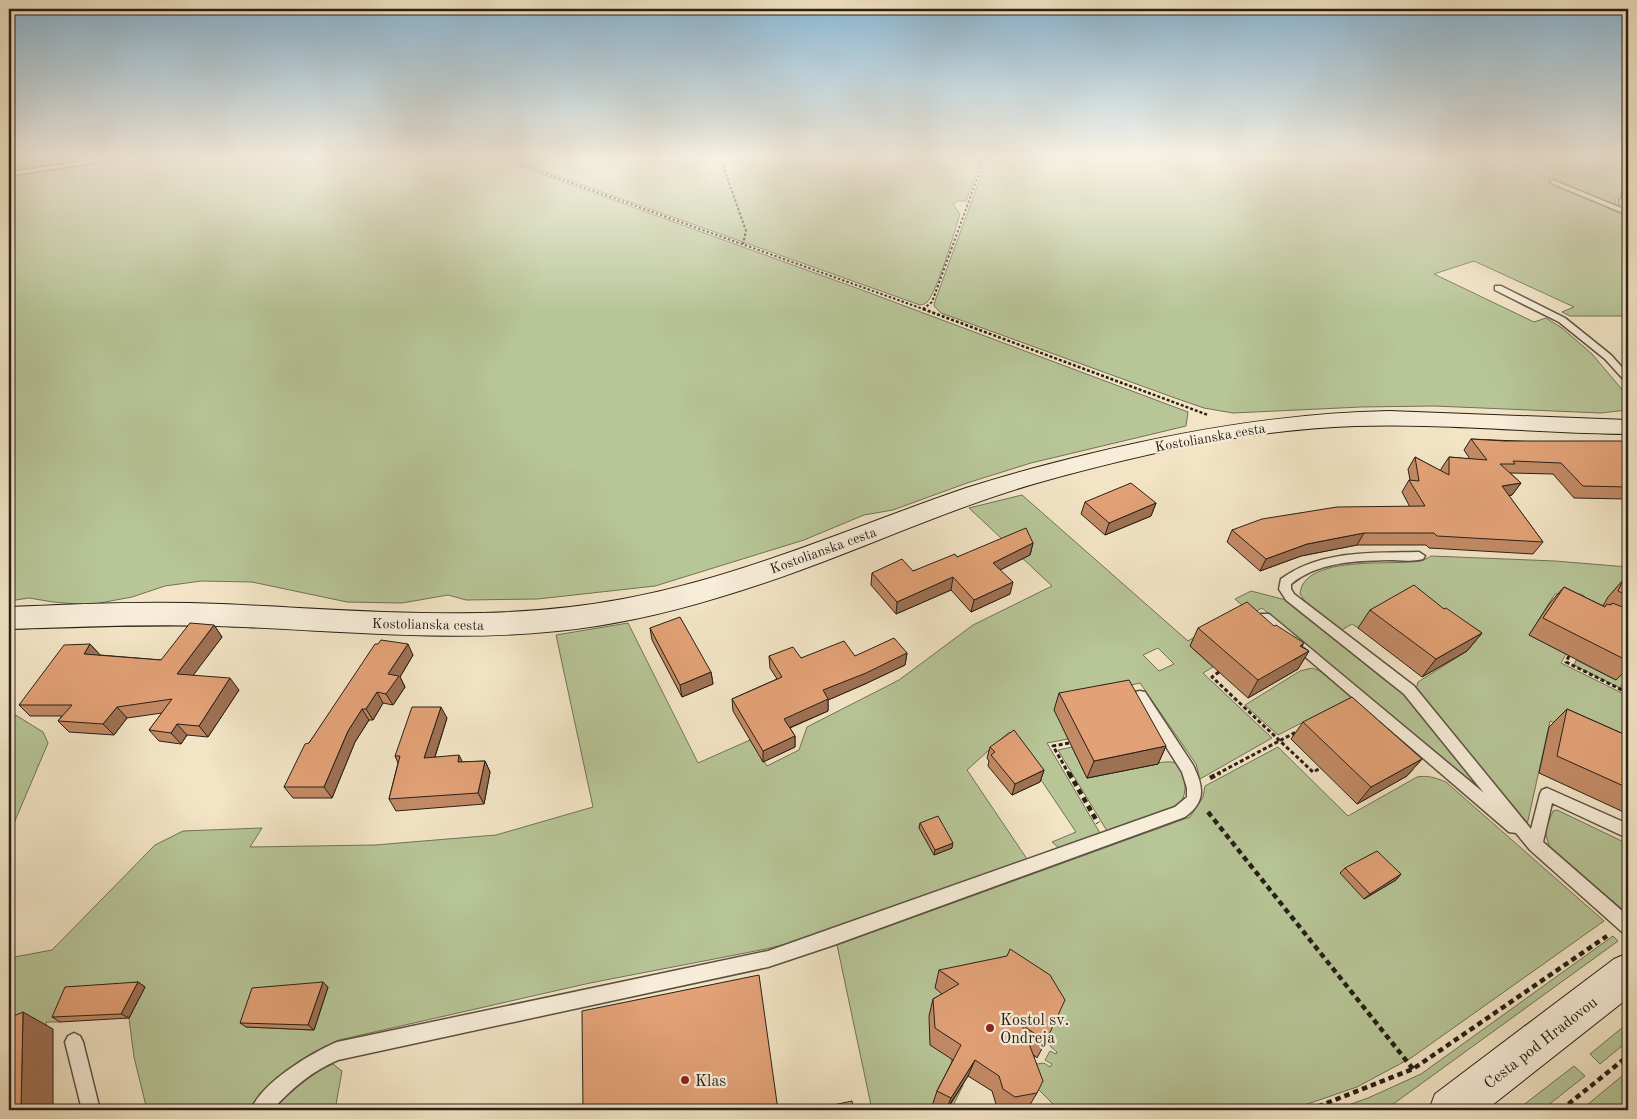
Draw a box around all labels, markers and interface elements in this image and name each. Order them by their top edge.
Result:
street label: Kostolianska cesta [1154,421,1267,455]
street label: Kostolianska cesta [768,525,878,577]
street label: Kostolianska cesta [372,617,484,633]
street label: Cesta pod Hradovou [1482,994,1601,1093]
place label: Kostol sv. Ondreja [1000,1013,1069,1047]
marker: Kostol sv. Ondreja [984,1022,996,1034]
marker: Klas [679,1074,691,1086]
place label: Klas [695,1074,726,1090]

